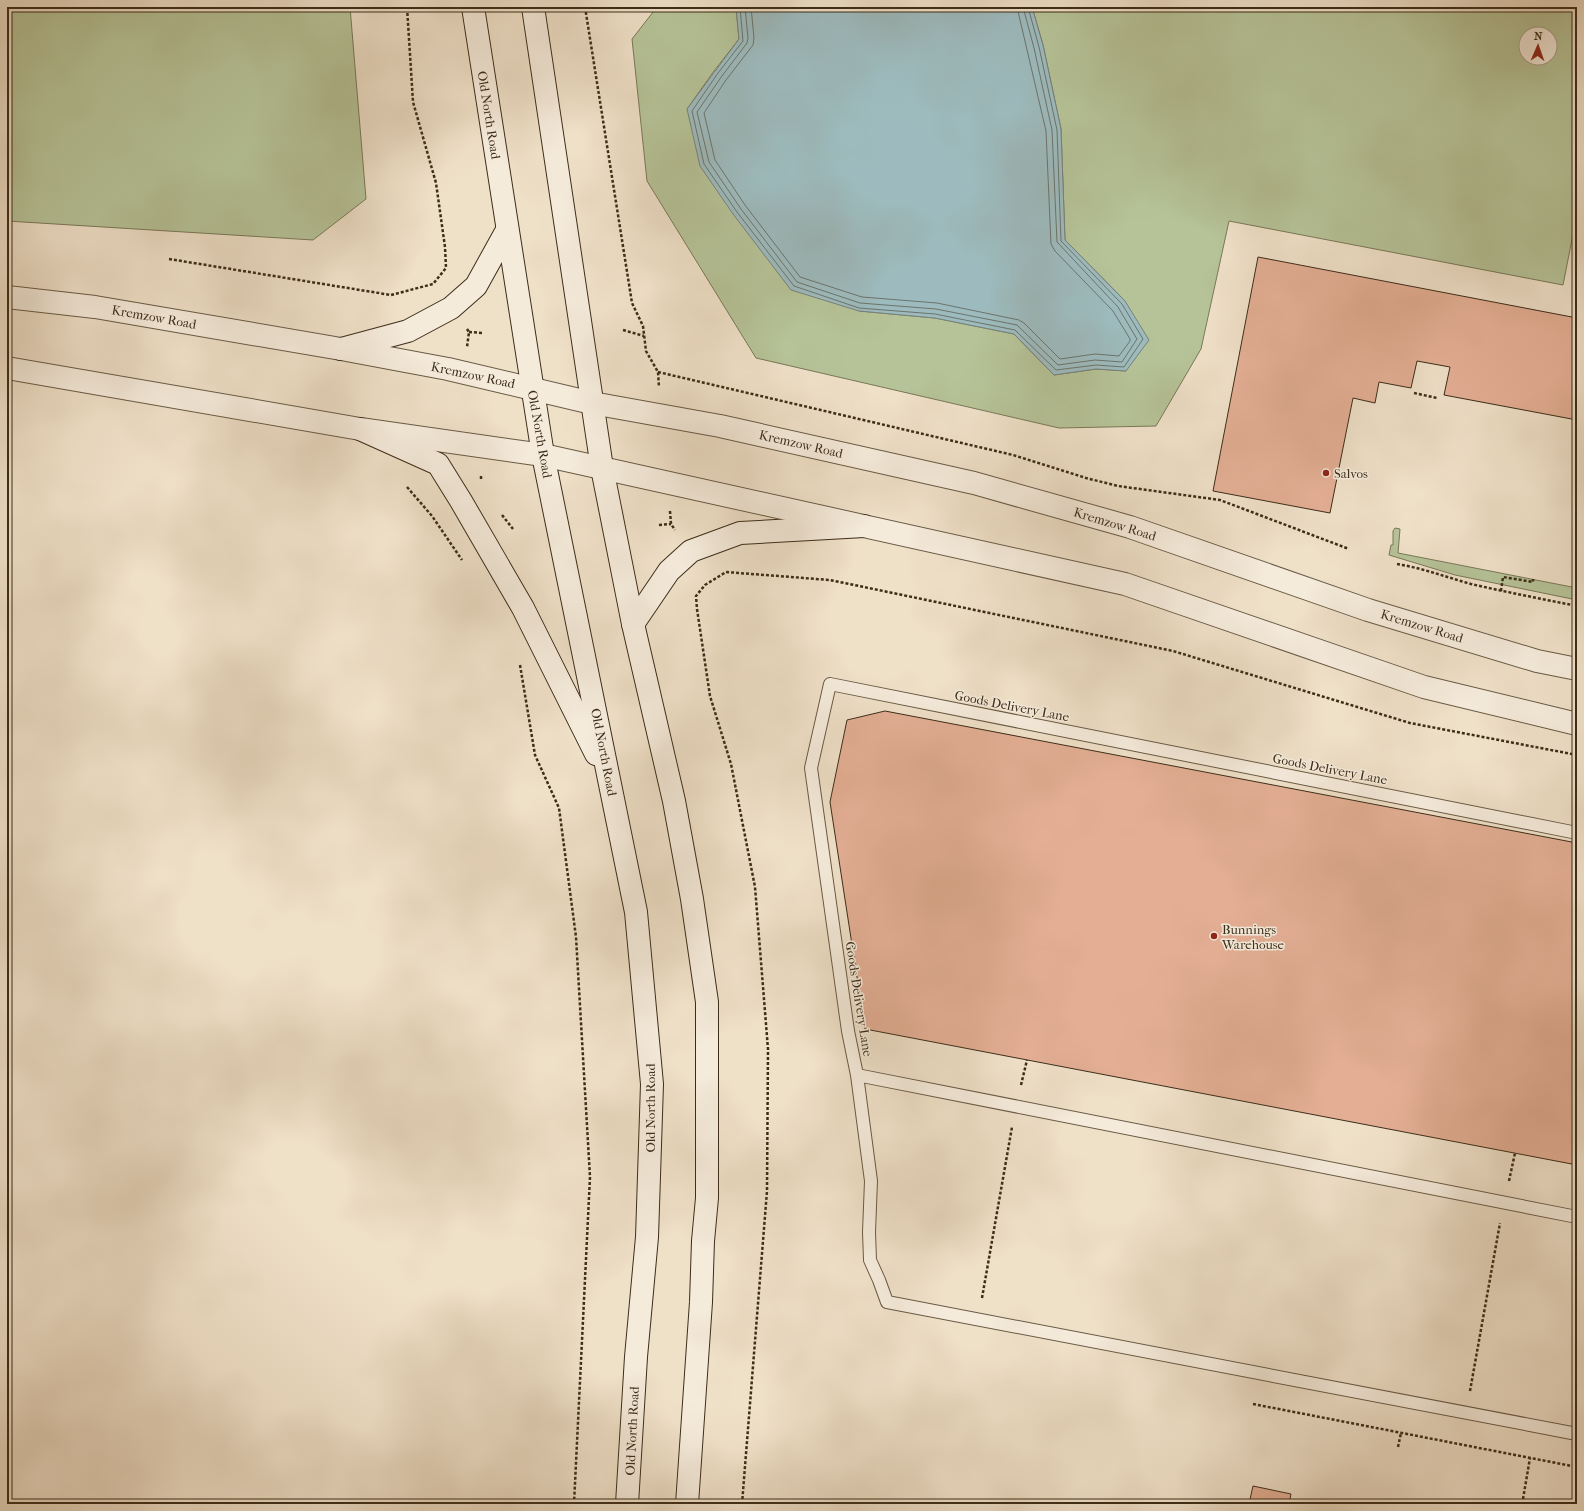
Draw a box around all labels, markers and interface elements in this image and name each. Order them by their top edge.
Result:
north arrow [1518,26,1558,66]
text: N [1534,30,1543,43]
street label: Old North Road [475,70,504,161]
street label: Kremzow Road [111,302,198,332]
street label: Kremzow Road [430,359,517,391]
street label: Old North Road [525,389,555,480]
street label: Kremzow Road [758,427,845,461]
place label: Salvos [1334,466,1368,481]
marker: Salvos [1321,468,1331,478]
street label: Kremzow Road [1072,504,1159,544]
street label: Kremzow Road [1379,606,1466,646]
street label: Goods Delivery Lane [953,688,1071,725]
street label: Old North Road [588,707,620,798]
street label: Goods Delivery Lane [1271,751,1389,788]
place label: Bunnings Warehouse [1221,922,1285,952]
marker: Bunnings Warehouse [1209,931,1219,941]
street label: Goods Delivery Lane [842,940,876,1058]
street label: Old North Road [643,1063,658,1153]
street label: Old North Road [622,1385,642,1476]

